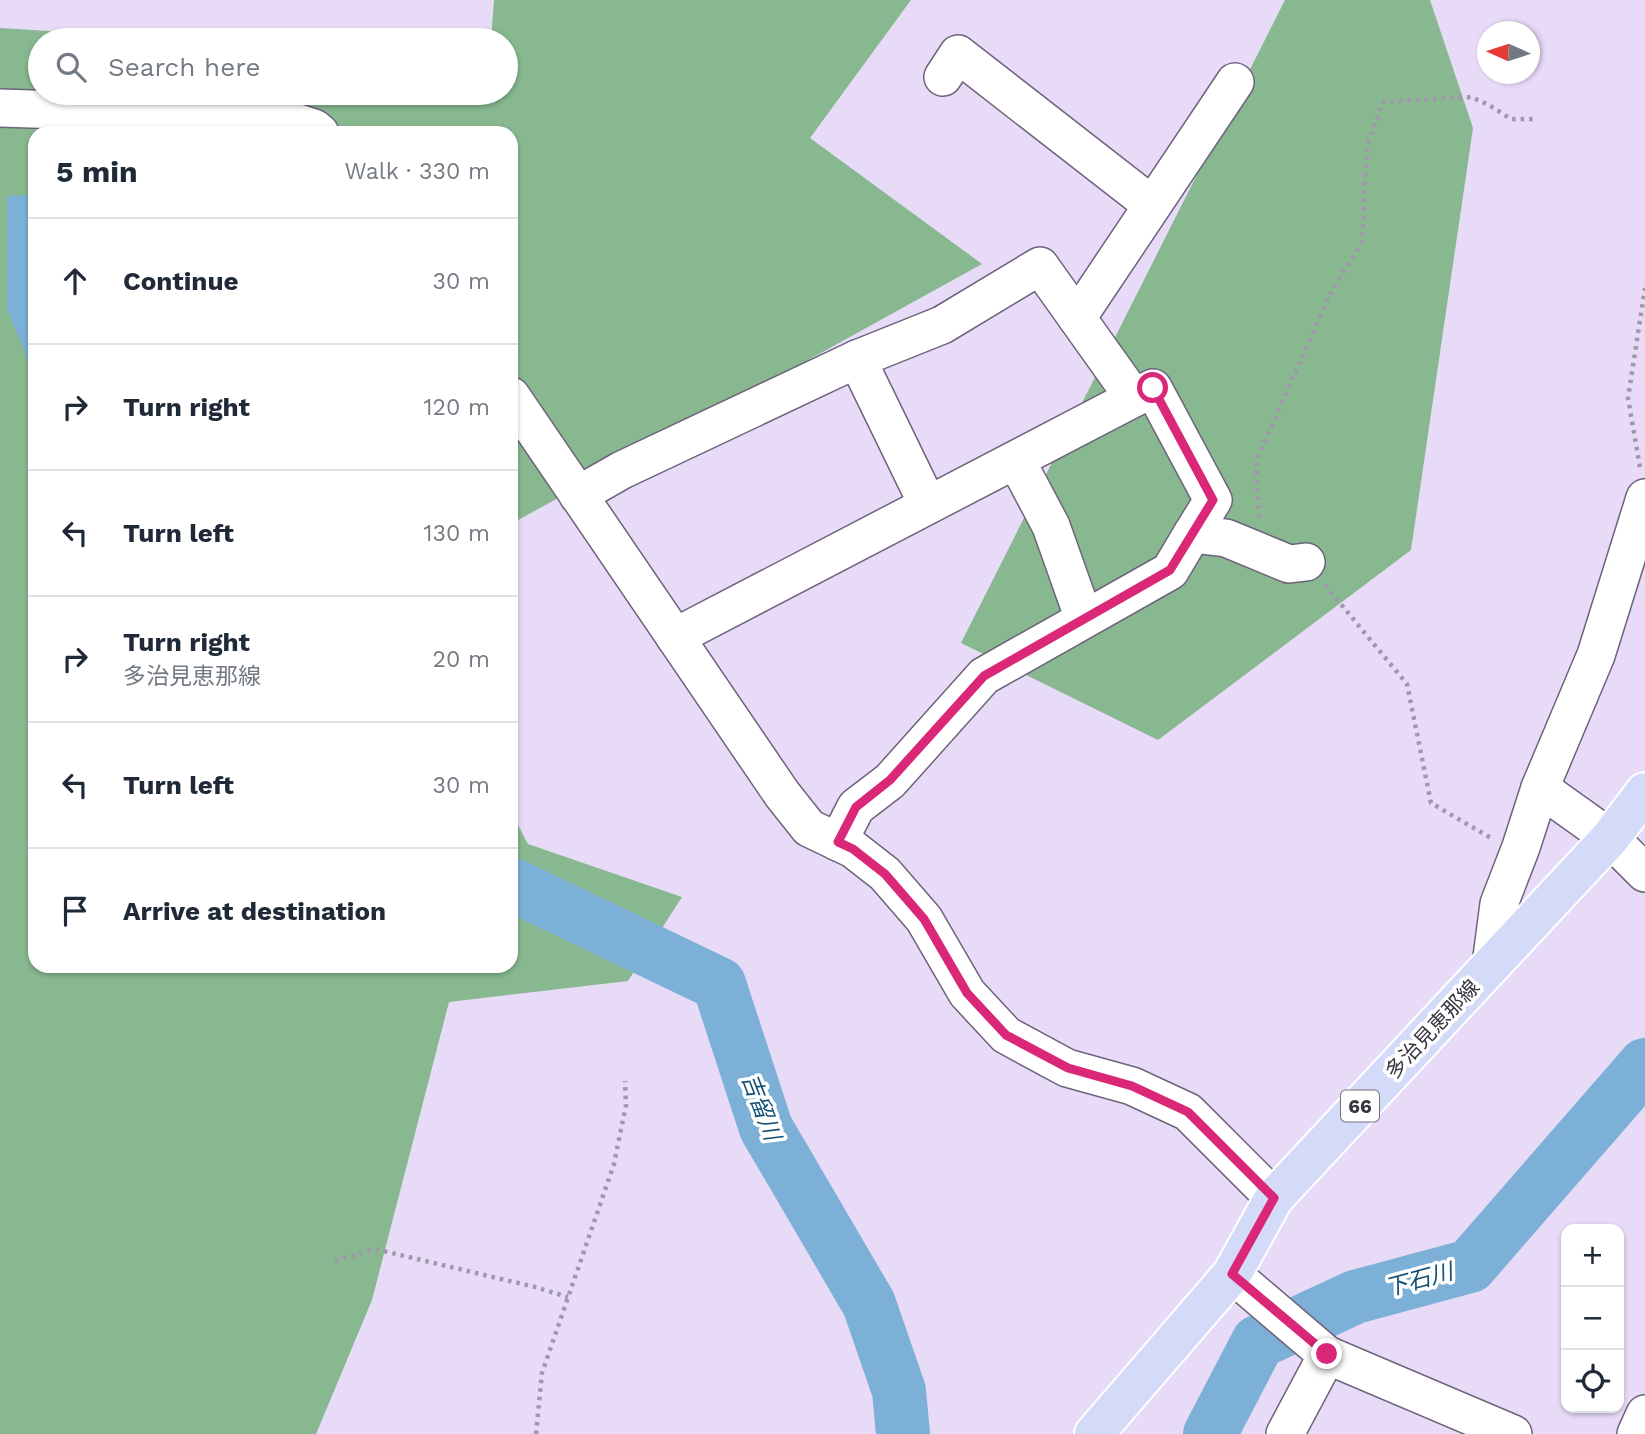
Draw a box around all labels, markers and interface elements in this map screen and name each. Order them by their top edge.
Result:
north arrow [1477,21,1540,84]
search box [28,28,518,105]
icon: search [52,48,90,86]
text: Search here [108,52,260,82]
text: 5 min [56,154,138,189]
text: Walk · 330 m [344,158,490,185]
icon: ahead [56,262,94,300]
text: Continue [123,266,239,296]
text: 30 m [433,268,490,295]
route start [1137,372,1168,403]
icon: right [56,388,94,426]
text: Turn right [123,392,250,422]
text: 120 m [424,394,490,421]
icon: left [56,514,94,552]
text: Turn left [123,518,234,548]
text: 130 m [424,520,490,547]
text: Turn right [123,627,250,657]
icon: right [56,640,94,678]
text: 20 m [433,646,490,673]
text: 多治見恵那線 [123,663,261,690]
icon: left [56,766,94,804]
text: Turn left [123,770,234,800]
text: 30 m [433,772,490,799]
icon: arrive [56,892,94,930]
text: Arrive at destination [123,896,386,926]
street label: 多治見恵那線 [1380,974,1484,1084]
water label: 吉留川 [736,1070,787,1147]
road number: 66 [1341,1090,1379,1122]
map controls [1561,1224,1624,1413]
button: + [1561,1224,1624,1287]
water label: 下石川 [1382,1257,1459,1302]
button: − [1561,1287,1624,1350]
route end [1311,1338,1342,1369]
button: locate [1561,1350,1624,1413]

